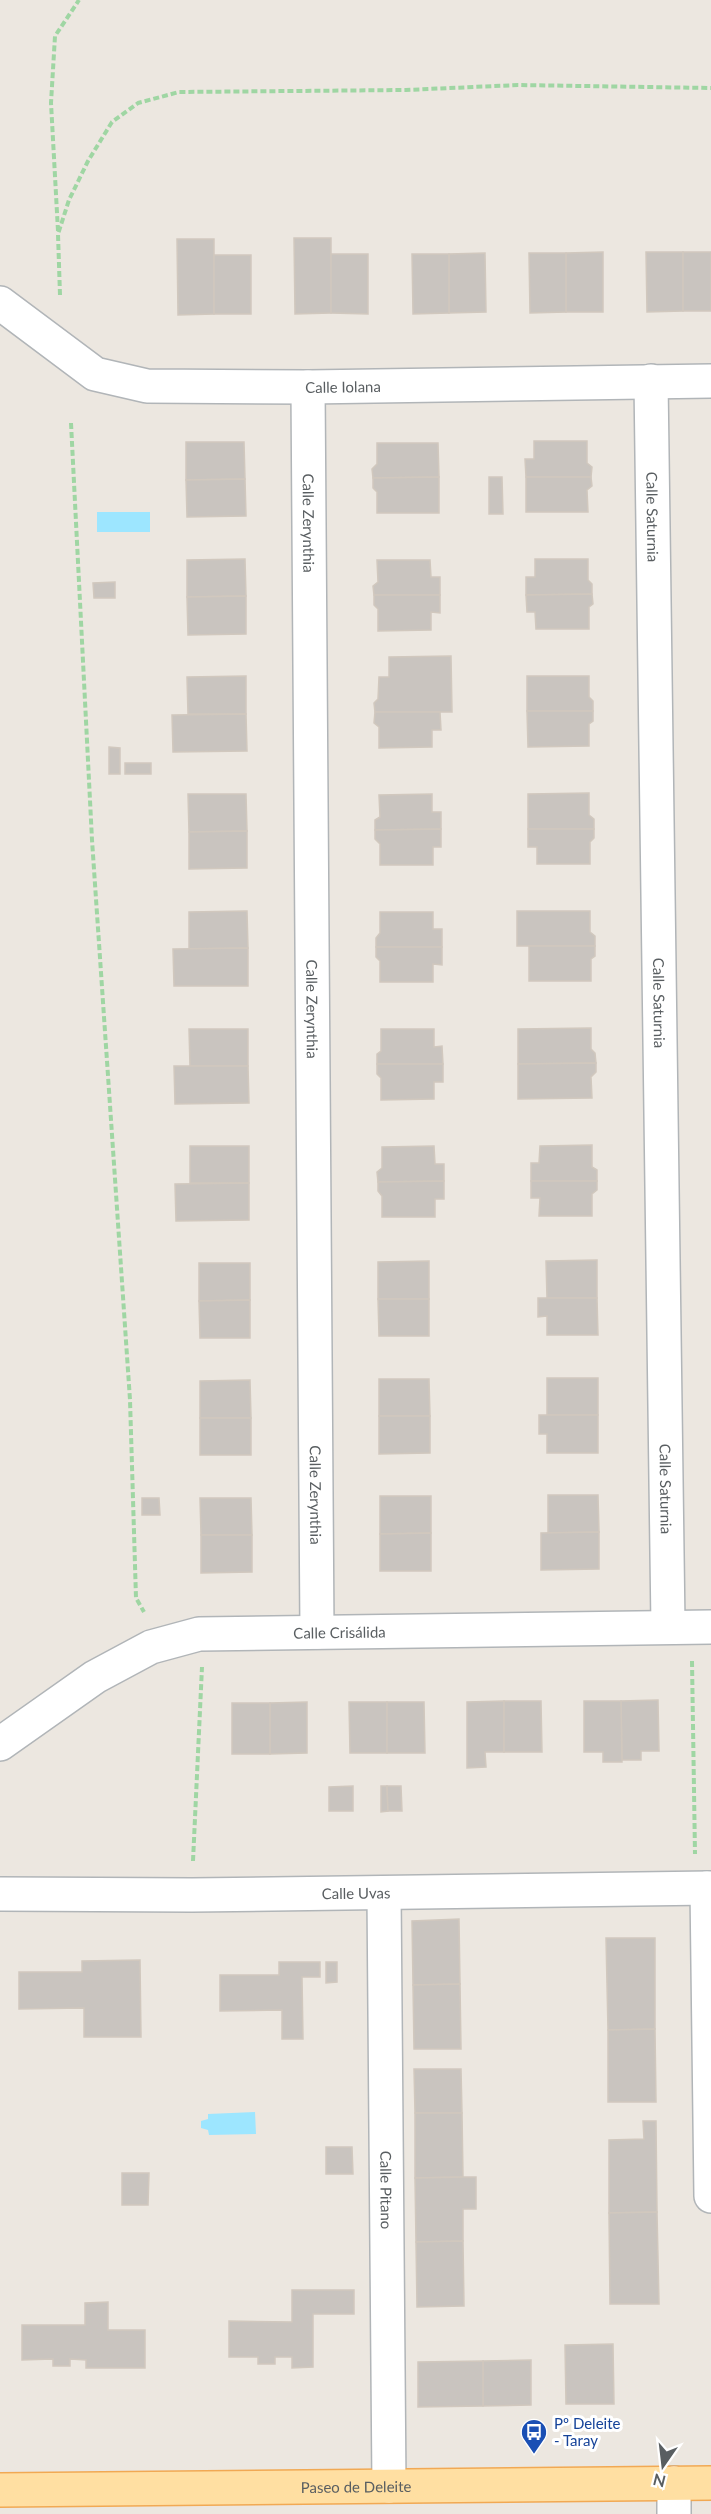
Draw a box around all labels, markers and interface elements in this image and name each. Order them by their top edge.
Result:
street label: Calle Iolana [305,377,381,396]
street label: Calle Saturnia [643,472,662,562]
street label: Calle Zerynthia [300,473,318,573]
street label: Calle Saturnia [650,958,669,1048]
street label: Calle Zerynthia [303,959,322,1059]
street label: Calle Saturnia [657,1444,676,1534]
street label: Calle Zerynthia [307,1445,325,1545]
street label: Calle Crisálida [293,1622,386,1642]
street label: Calle Uvas [321,1883,391,1902]
street label: Calle Pitano [377,2151,396,2229]
place label: Pº Deleite - Taray [554,2414,620,2449]
bus stop icon: Pº Deleite - Taray [519,2417,549,2455]
north arrow [633,2436,693,2496]
text: N [651,2470,668,2492]
street label: Paseo de Deleite [301,2477,412,2496]

